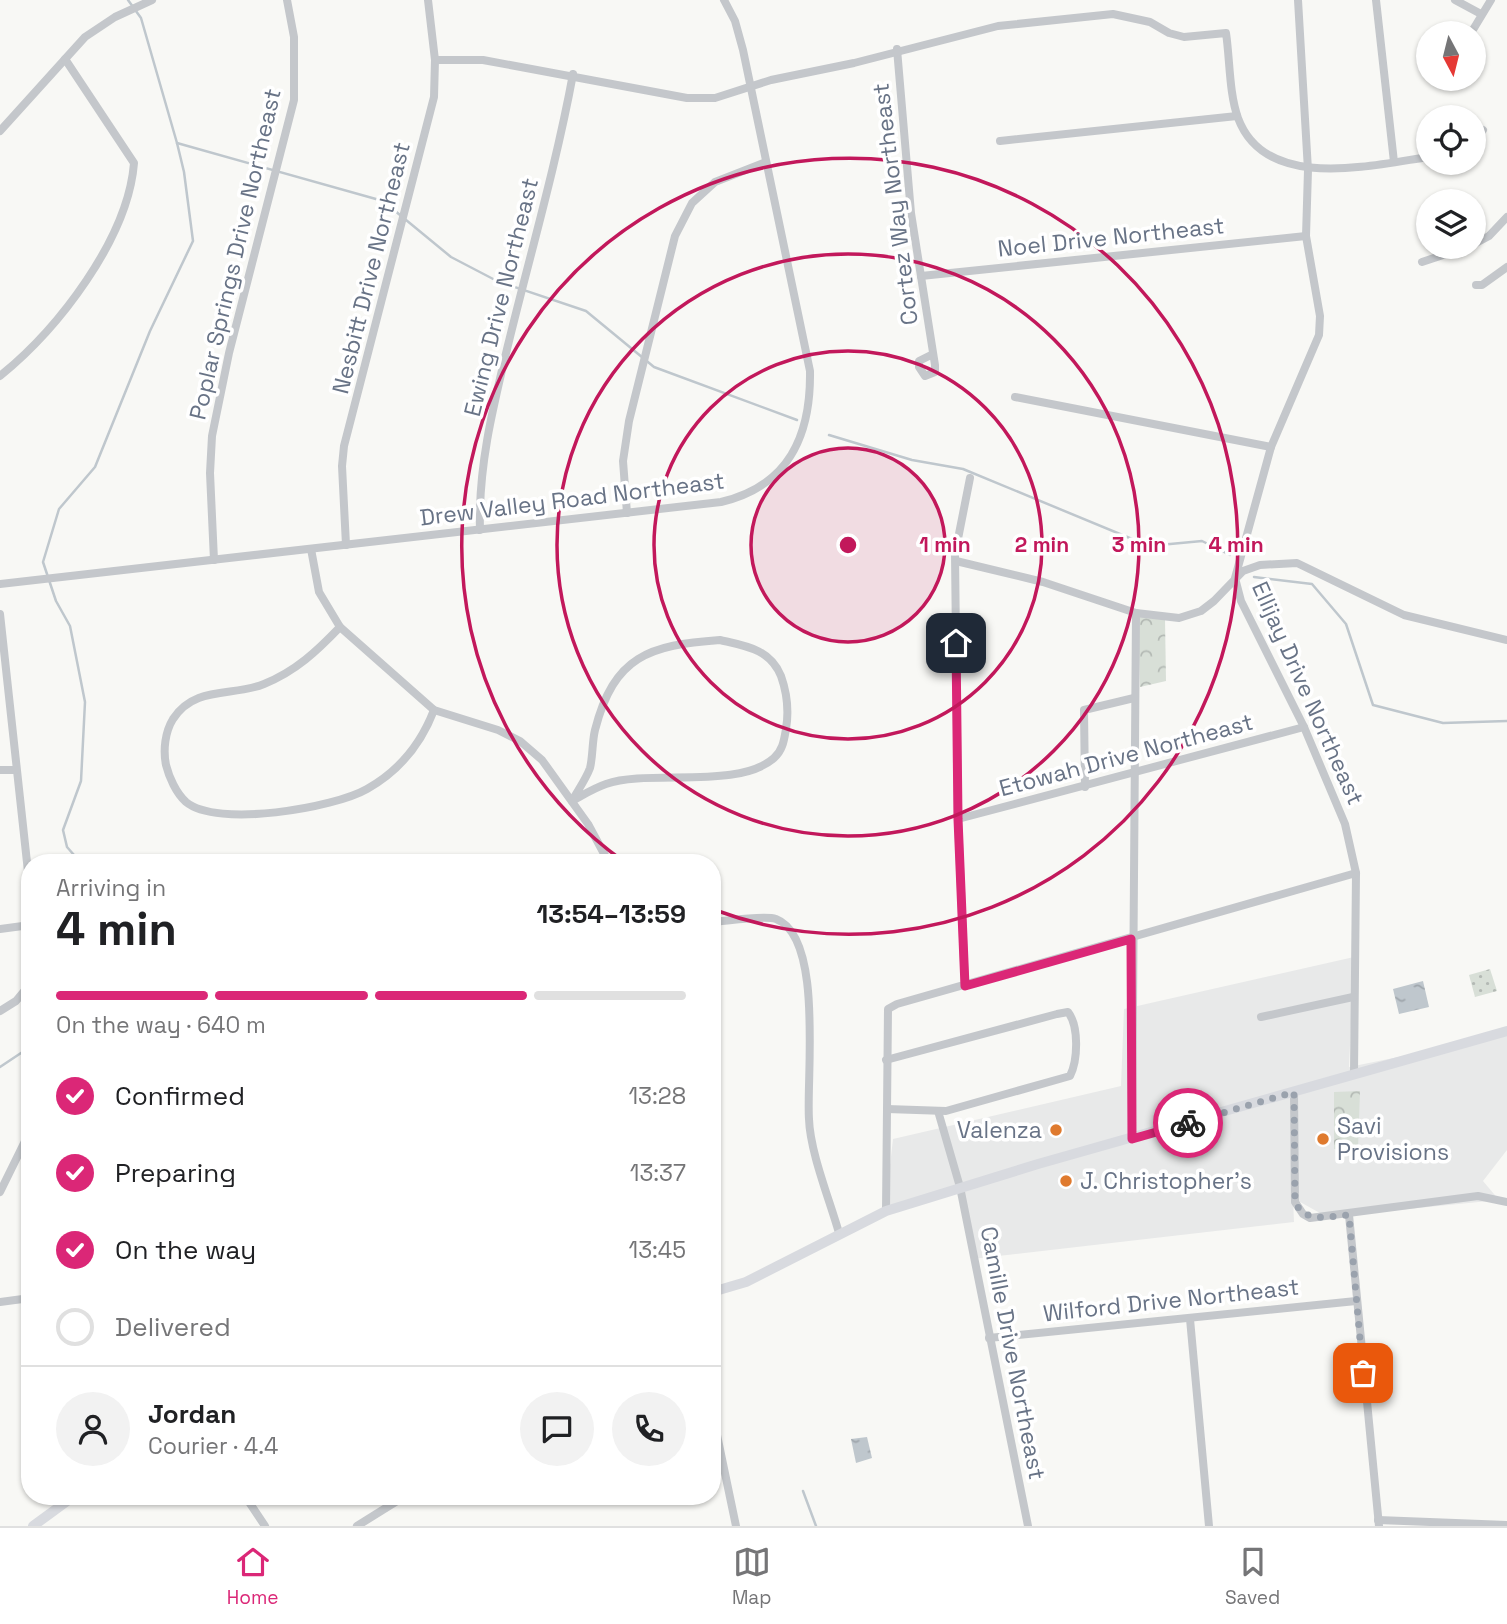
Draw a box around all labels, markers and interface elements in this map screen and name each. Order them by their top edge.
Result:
north arrow [1416,21,1486,91]
map controls [1416,21,1486,259]
street label: Cortez Way Northeast [865,81,925,327]
street label: Poplar Springs Drive Northeast [182,85,288,423]
button: locate [1416,105,1486,175]
street label: Nesbitt Drive Northeast [325,139,417,397]
street label: Ewing Drive Northeast [457,175,545,419]
button: layers [1416,189,1486,259]
street label: Noel Drive Northeast [996,210,1226,264]
street label: Drew Valley Road Northeast [418,465,726,533]
text: 1 min [919,531,971,558]
text: 2 min [1015,531,1069,558]
text: 3 min [1112,531,1166,558]
text: 4 min [1208,531,1264,558]
centre of rings [836,533,860,557]
street label: Ellijay Drive Northeast [1245,577,1371,809]
pin [926,613,986,673]
icon: home [937,624,975,662]
street label: Etowah Drive Northeast [996,707,1256,803]
text: Arriving in [56,873,166,903]
text: 13:54–13:59 [536,897,686,931]
text: 4 min [56,900,177,958]
text: On the way · 640 m [56,1010,266,1040]
icon: check [56,1077,94,1115]
text: Confirmed [115,1079,245,1113]
text: 13:28 [628,1081,686,1111]
courier [1153,1088,1223,1158]
icon: bike [1169,1104,1207,1142]
place label: Savi Provisions [1337,1111,1449,1167]
place label: Valenza [957,1115,1042,1145]
marker: Valenza [1048,1122,1064,1138]
marker: Savi Provisions [1315,1131,1331,1147]
icon: check [56,1154,94,1192]
text: Preparing [115,1156,236,1190]
text: 13:37 [630,1158,686,1188]
place label: J. Christopher's [1080,1166,1252,1196]
marker: J. Christopher's [1058,1173,1074,1189]
street label: Camille Drive Northeast [974,1224,1052,1482]
icon: check [56,1231,94,1269]
text: On the way [115,1233,256,1267]
text: 13:45 [629,1235,686,1265]
street label: Wilford Drive Northeast [1042,1272,1300,1328]
text: Delivered [115,1310,231,1344]
pin [1333,1343,1393,1403]
icon: bag [1344,1354,1382,1392]
button: person [56,1392,130,1466]
button: chat [520,1392,594,1466]
button: phone [612,1392,686,1466]
text: Jordan [148,1397,236,1431]
text: Courier · 4.4 [148,1431,278,1461]
tab: Home [227,1543,278,1610]
tab: Map [732,1543,771,1610]
tab: Saved [1225,1543,1280,1610]

